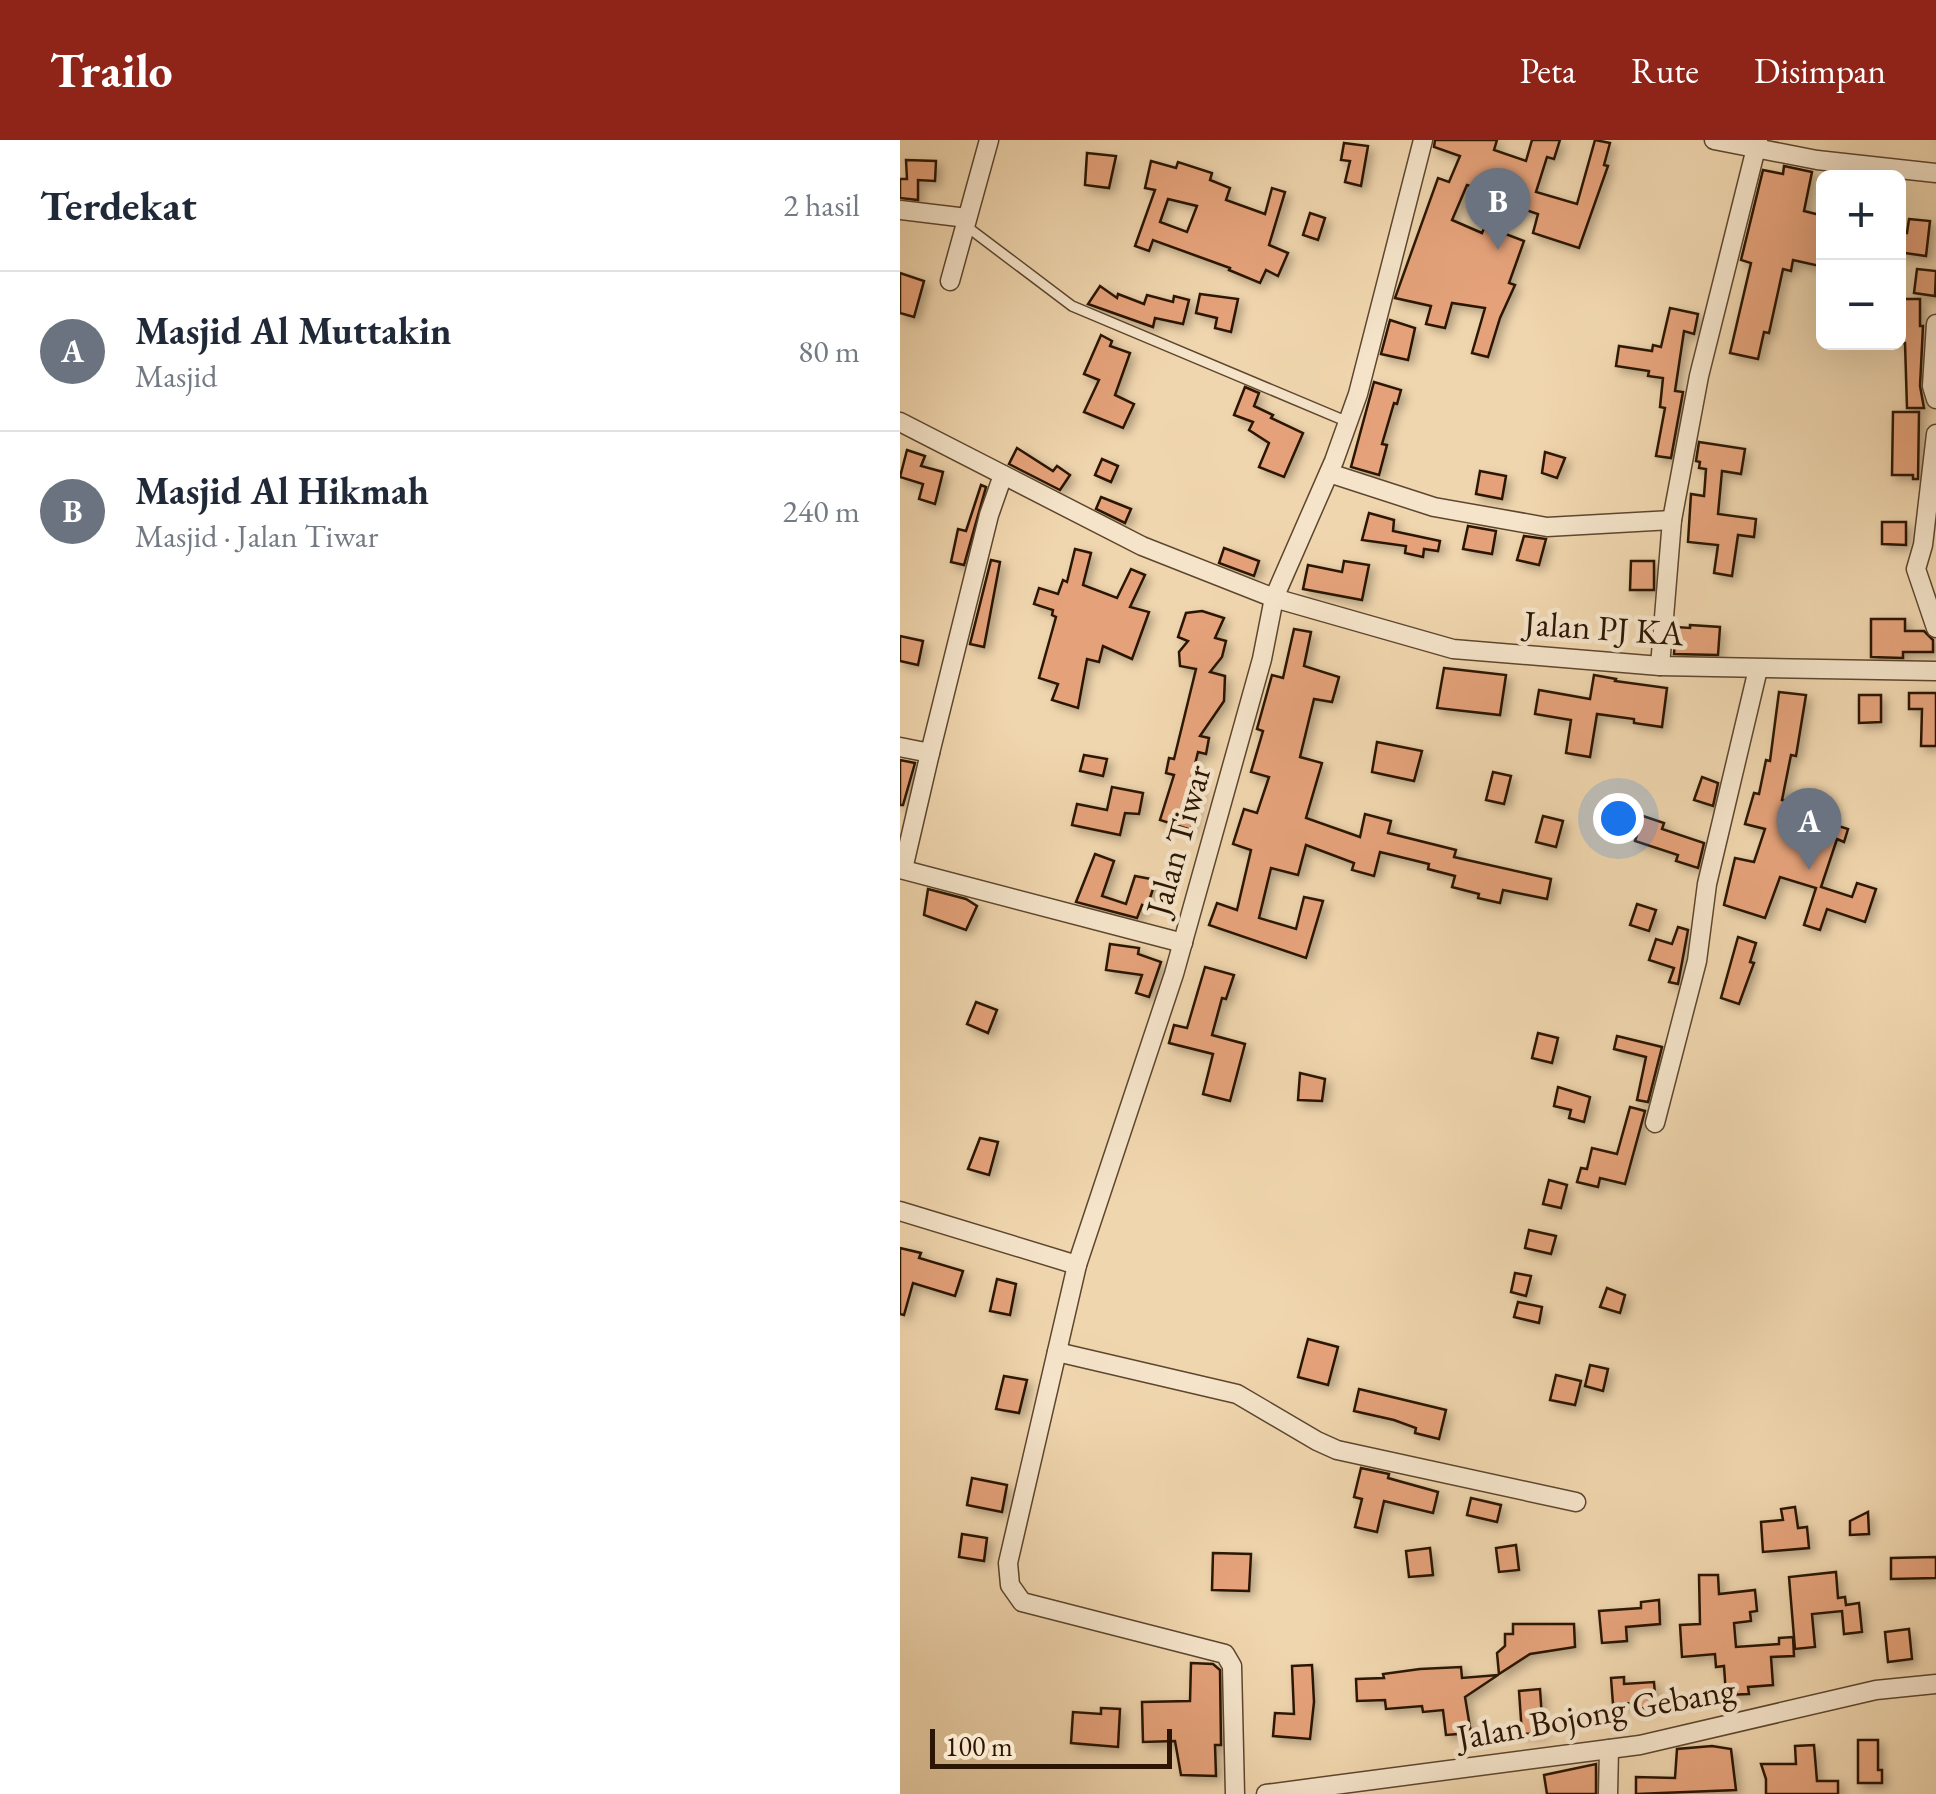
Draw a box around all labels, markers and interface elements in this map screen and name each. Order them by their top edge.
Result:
text: Trailo [50,39,173,101]
text: Peta [1520,48,1576,93]
text: Rute [1631,48,1699,93]
text: Disimpan [1754,48,1886,93]
pin: B [1466,168,1530,250]
map controls [1816,170,1906,350]
button: + [1816,170,1906,260]
text: Terdekat [40,178,197,233]
text: 2 hasil [783,184,860,226]
button: − [1816,260,1906,350]
text: Masjid Al Muttakin [135,306,451,355]
text: A [61,330,84,372]
text: 80 m [798,330,860,372]
text: Masjid [135,355,218,397]
text: Masjid Al Hikmah [135,466,429,515]
text: B [62,490,83,532]
text: 240 m [783,490,860,532]
text: Masjid · Jalan Tiwar [135,515,378,557]
street label: Jalan PJ KA [1520,599,1686,656]
street label: Jalan Tiwar [1134,759,1221,923]
pin: A [1776,788,1842,870]
your location [1593,793,1644,844]
street label: Jalan Bojong Gebang [1450,1666,1739,1760]
scale bar [930,1724,1172,1768]
text: 100 m [945,1728,1013,1764]

